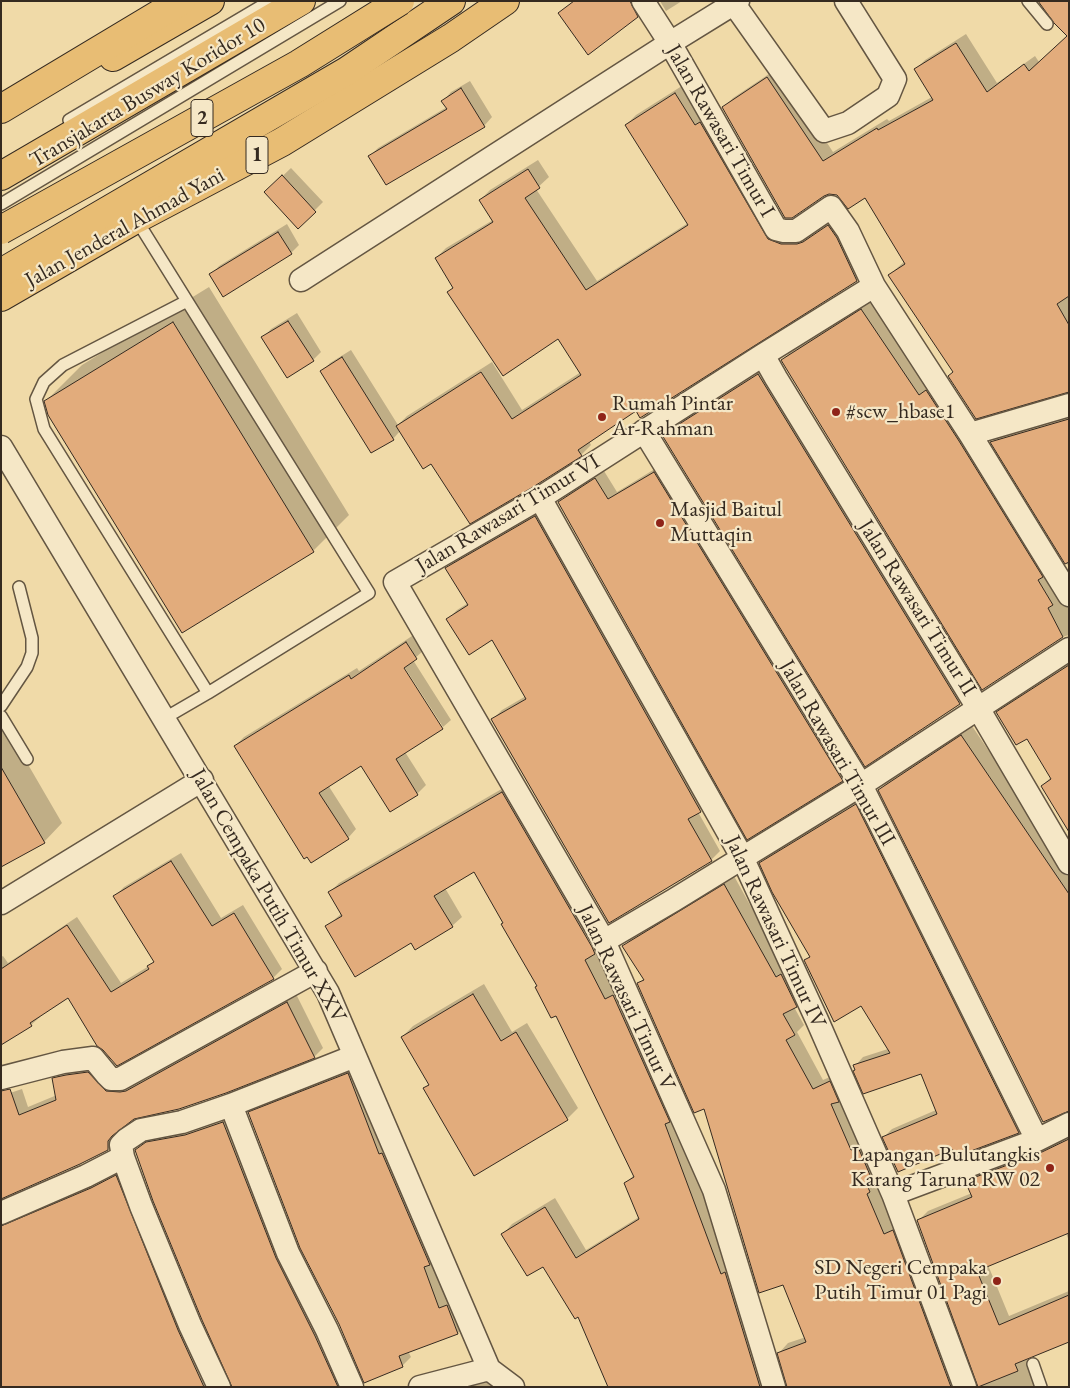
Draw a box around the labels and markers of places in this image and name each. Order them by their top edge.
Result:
place label: Rumah Pintar Ar-Rahman [612,391,733,442]
place label: #scw_hbase1 [846,399,955,425]
marker: #scw_hbase1 [830,406,842,418]
marker: Rumah Pintar Ar-Rahman [596,411,608,423]
place label: Masjid Baitul Muttaqin [670,497,782,548]
marker: Masjid Baitul Muttaqin [654,517,666,529]
place label: Lapangan Bulutangkis Karang Taruna RW 02 [851,1142,1040,1194]
marker: Lapangan Bulutangkis Karang Taruna RW 02 [1044,1162,1056,1174]
place label: SD Negeri Cempaka Putih Timur 01 Pagi [814,1255,987,1306]
marker: SD Negeri Cempaka Putih Timur 01 Pagi [991,1275,1003,1287]

